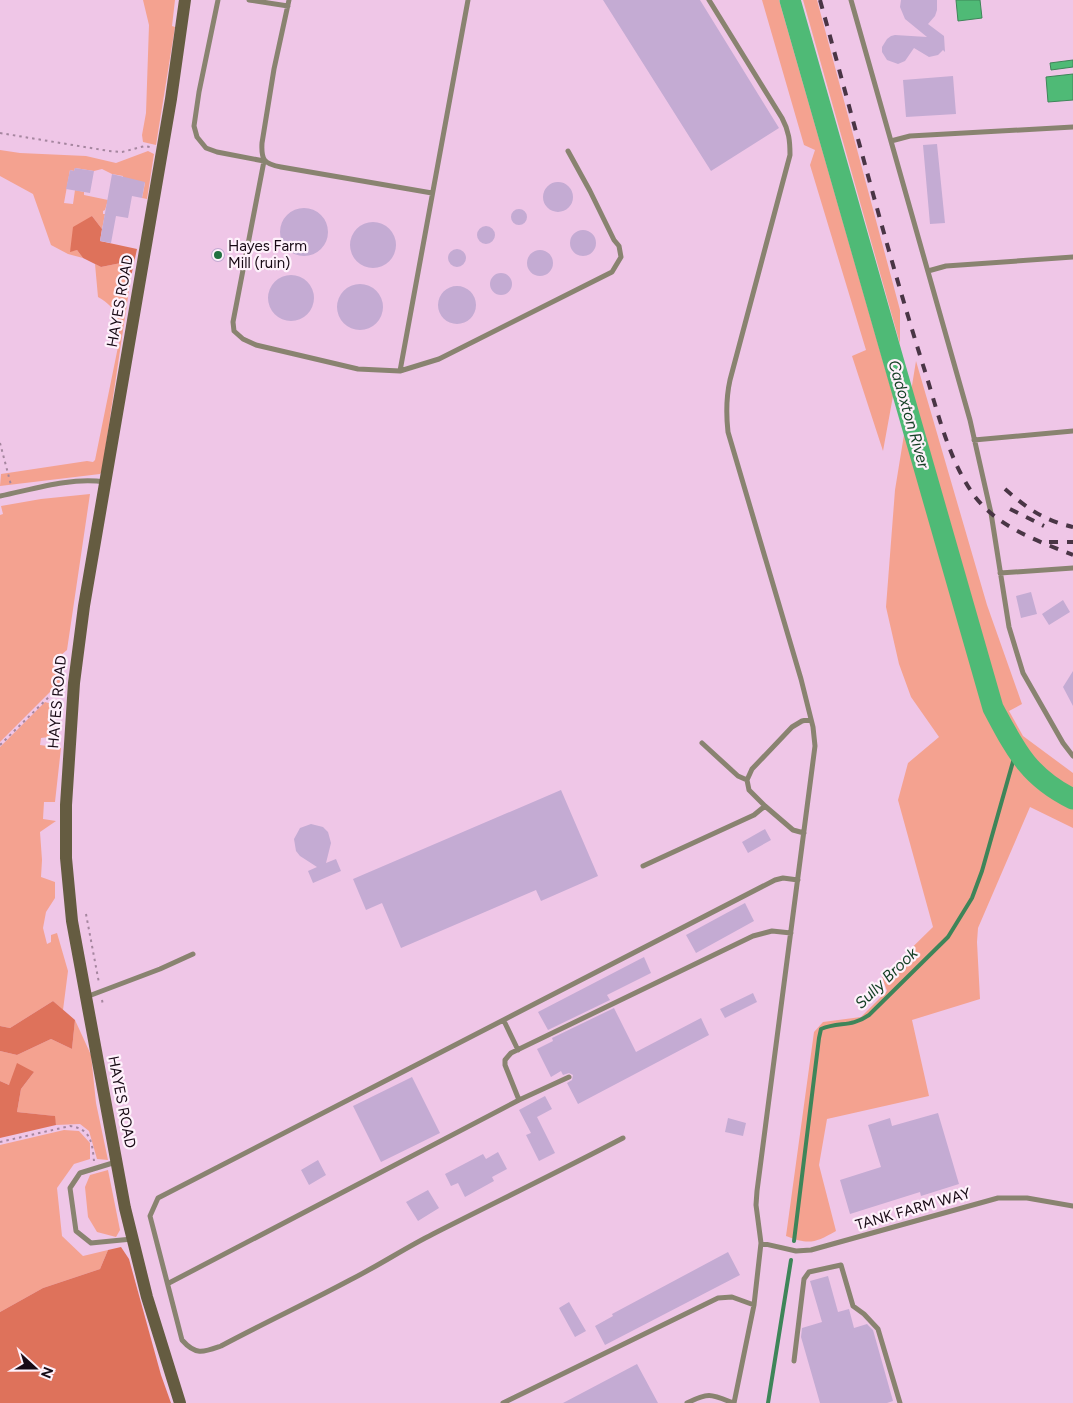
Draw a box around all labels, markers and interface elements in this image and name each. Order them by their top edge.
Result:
place label: Hayes Farm Mill (ruin) [228,237,307,272]
marker: Hayes Farm Mill (ruin) [212,249,224,261]
street label: HAYES ROAD [103,253,137,349]
water label: Cadoxton River [884,358,934,471]
street label: HAYES ROAD [44,655,70,749]
water label: Sully Brook [851,943,922,1013]
street label: HAYES ROAD [104,1054,140,1150]
street label: TANK FARM WAY [853,1184,973,1234]
north arrow [10,1343,60,1393]
text: N [37,1364,57,1381]

